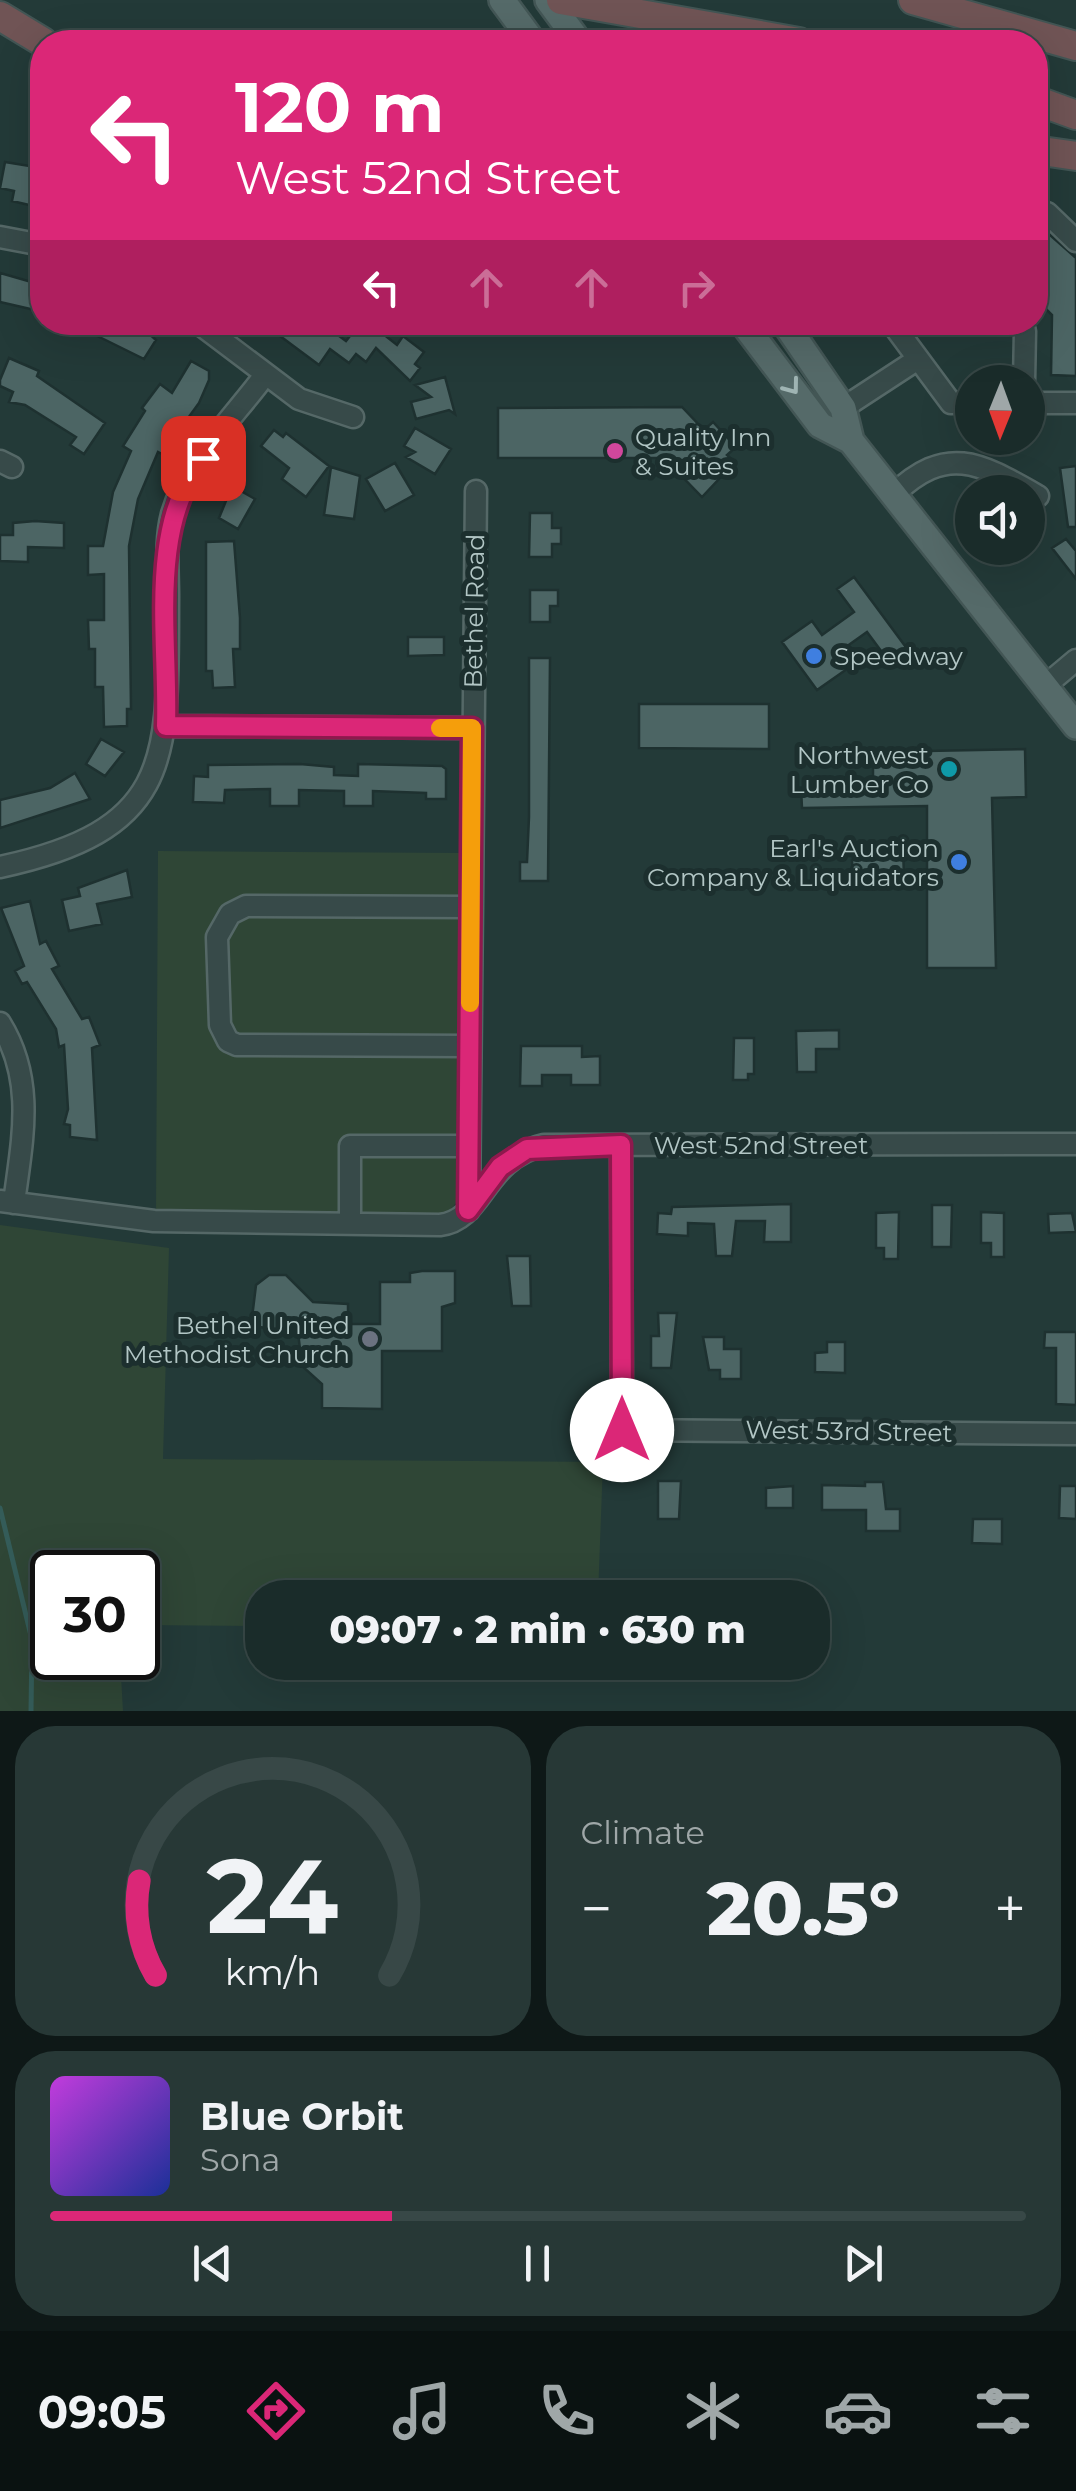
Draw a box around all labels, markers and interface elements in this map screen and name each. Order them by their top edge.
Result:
text: 120 m [235,64,445,150]
icon: left [70,70,200,200]
text: West 52nd Street [235,150,621,205]
icon: left [354,260,409,315]
icon: ahead [459,260,514,315]
icon: ahead [564,260,619,315]
icon: right [669,260,724,315]
north arrow [955,365,1045,455]
map controls [955,365,1045,565]
one-way arrow [780,376,797,394]
pin [161,416,246,501]
place label: Quality Inn & Suites [635,422,771,481]
icon: arrive [176,431,231,486]
marker: Quality Inn & Suites [604,440,626,462]
button: sound [955,475,1045,565]
street label: Bethel Road [458,533,490,689]
place label: Speedway [834,641,963,671]
marker: Speedway [803,645,825,667]
place label: Northwest Lumber Co [790,740,929,799]
marker: Northwest Lumber Co [938,758,960,780]
place label: Earl's Auction Company & Liquidators [647,833,939,892]
marker: Earl's Auction Company & Liquidators [948,851,970,873]
street label: West 52nd Street [654,1130,868,1160]
place label: Bethel United Methodist Church [124,1310,350,1369]
marker: Bethel United Methodist Church [359,1328,381,1350]
position arrow [570,1378,674,1482]
street label: West 53rd Street [745,1414,953,1448]
speed limit sign: 30 [30,1550,160,1680]
text: 09:07 · 2 min · 630 m [329,1606,746,1653]
text: Climate [581,1813,705,1852]
text: 24 [207,1832,339,1959]
text: 20.5° [707,1862,900,1954]
text: − [581,1875,612,1942]
text: + [994,1875,1026,1942]
text: km/h [225,1950,320,1994]
text: Blue Orbit [200,2093,404,2140]
text: Sona [200,2140,280,2179]
icon: previous [185,2236,240,2291]
icon: pause [510,2236,565,2291]
icon: next [836,2236,891,2291]
icon: directions [241,2376,311,2446]
icon: music [387,2376,457,2446]
icon: phone [532,2376,602,2446]
icon: climate [678,2376,748,2446]
icon: car [823,2376,893,2446]
icon: filters [968,2376,1038,2446]
text: 09:05 [38,2384,166,2439]

